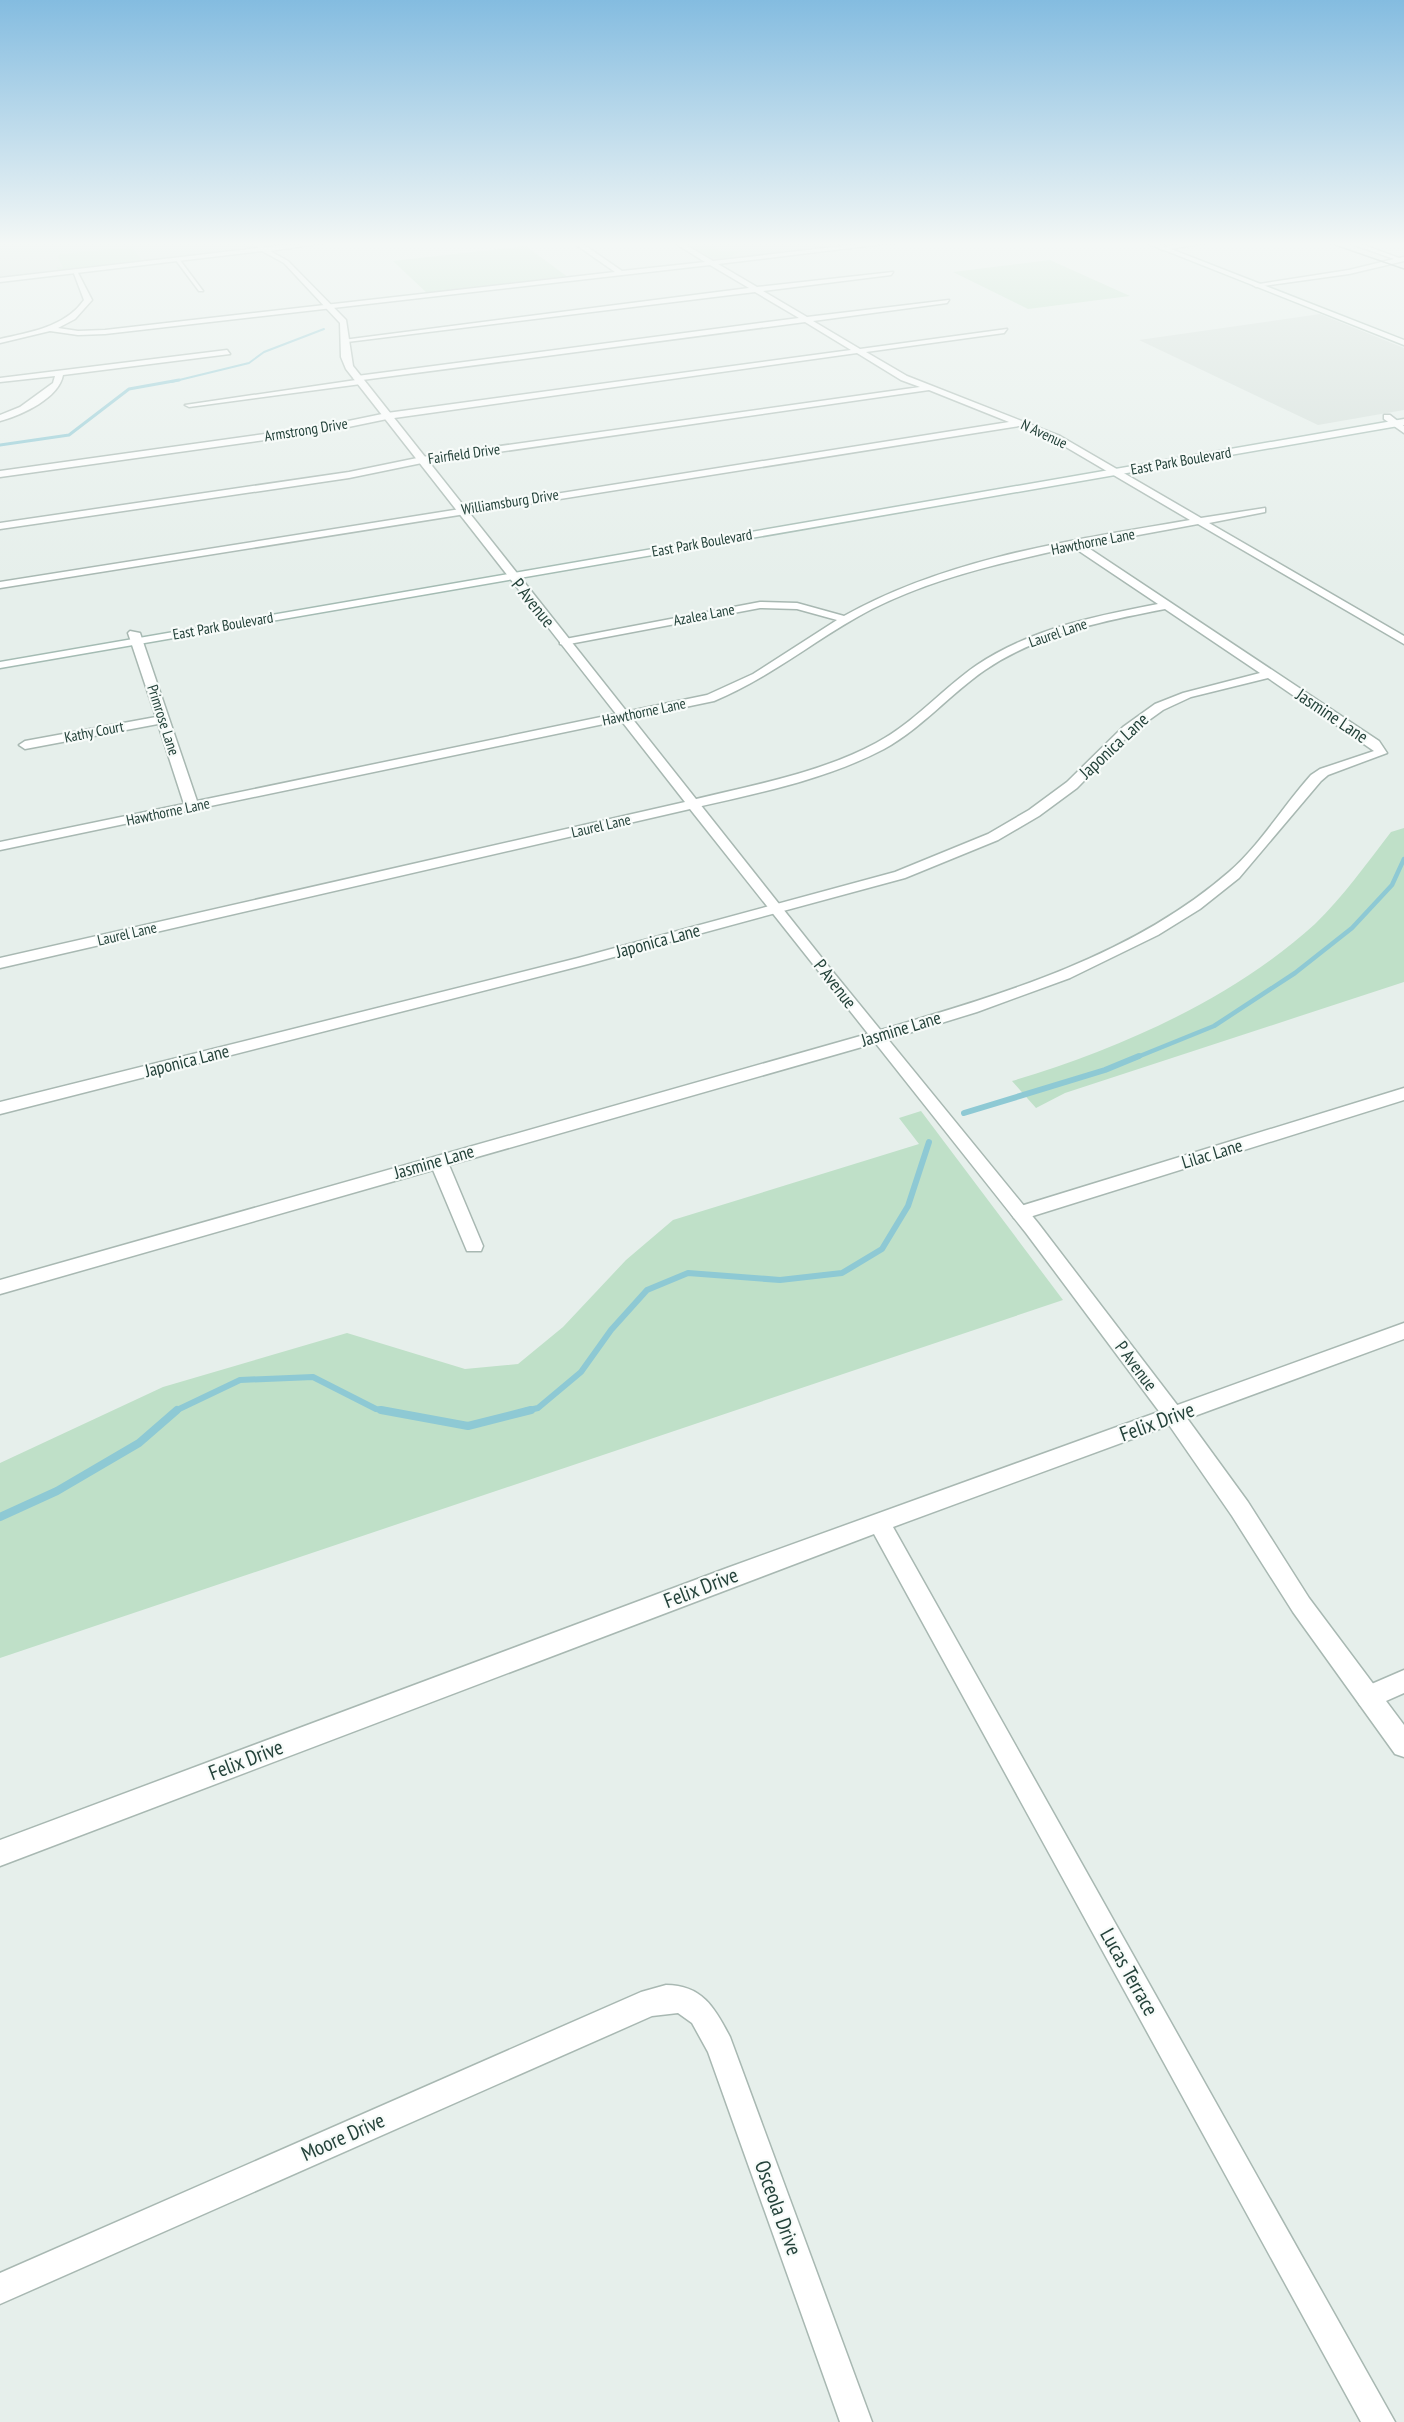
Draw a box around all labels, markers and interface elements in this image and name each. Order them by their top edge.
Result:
street label: Armstrong Drive [263,414,349,445]
street label: N Avenue [1018,415,1070,452]
street label: Fairfield Drive [427,439,501,468]
street label: East Park Boulevard [1129,442,1233,479]
street label: Williamsburg Drive [460,484,560,519]
street label: East Park Boulevard [650,524,754,561]
street label: Hawthorne Lane [1049,524,1136,559]
street label: P Avenue [507,574,560,632]
street label: Azalea Lane [672,599,736,630]
street label: East Park Boulevard [171,607,275,644]
street label: Laurel Lane [1026,614,1089,651]
street label: Primrose Lane [143,682,184,758]
street label: Jasmine Lane [1291,683,1373,748]
street label: Hawthorne Lane [600,693,687,730]
street label: Japonica Lane [1074,708,1153,784]
street label: Kathy Court [63,716,125,747]
street label: Hawthorne Lane [124,793,211,830]
street label: Laurel Lane [569,809,632,842]
street label: Laurel Lane [95,917,158,950]
street label: Japonica Lane [612,918,702,963]
street label: P Avenue [809,954,862,1013]
street label: Jasmine Lane [857,1006,943,1052]
street label: Japonica Lane [141,1039,231,1082]
street label: Lilac Lane [1179,1133,1245,1174]
street label: Jasmine Lane [390,1139,477,1184]
street label: P Avenue [1110,1336,1163,1395]
street label: Felix Drive [1116,1396,1198,1447]
street label: Felix Drive [660,1561,742,1614]
street label: Felix Drive [205,1733,287,1786]
street label: Lucas Terrace [1094,1923,1165,2020]
street label: Moore Drive [297,2106,389,2167]
street label: Osceola Drive [749,2157,808,2259]

